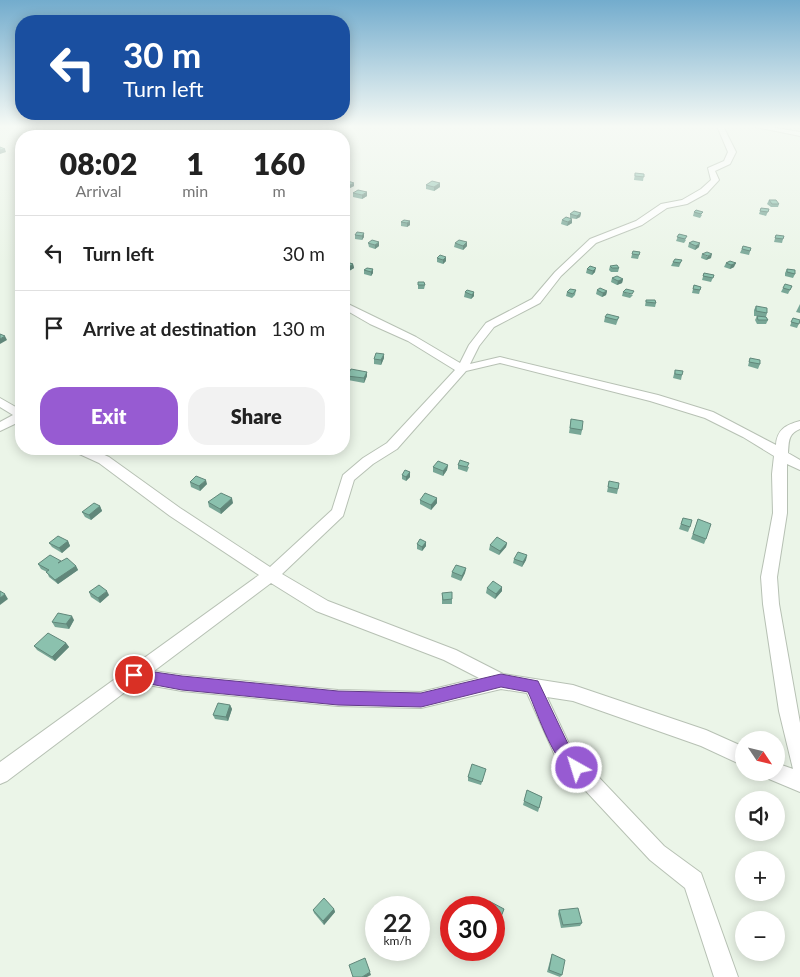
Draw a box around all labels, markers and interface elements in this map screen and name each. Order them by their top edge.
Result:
text: 30 m [123,33,201,75]
icon: left [40,35,105,100]
text: Turn left [123,75,204,102]
text: 08:02 [60,145,137,181]
text: 1 [186,145,204,181]
text: 160 [253,145,305,181]
text: Arrival [76,181,122,200]
text: min [182,181,208,200]
text: m [272,181,286,200]
icon: left [40,239,68,267]
text: Turn left [83,242,154,265]
text: 30 m [282,242,325,265]
icon: arrive [40,314,68,342]
text: Arrive at destination [83,317,256,340]
text: 130 m [271,317,325,340]
button: Exit [40,387,178,445]
button: Share [188,387,325,445]
pin [113,654,155,696]
icon: arrive [120,661,148,689]
north arrow [735,731,785,781]
map controls [735,731,785,961]
position arrow [550,741,602,793]
button: sound [735,791,785,841]
button: + [735,851,785,901]
speed limit sign: 30 [440,896,505,961]
text: 22 [383,907,412,937]
button: − [735,911,785,961]
text: km/h [383,933,412,948]

